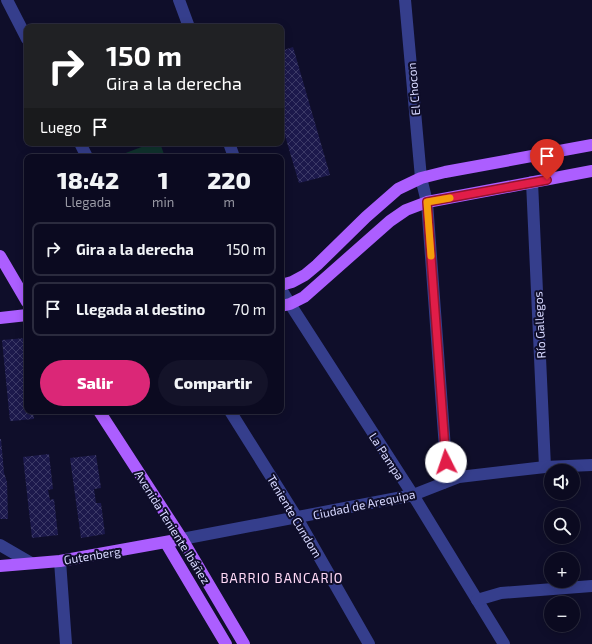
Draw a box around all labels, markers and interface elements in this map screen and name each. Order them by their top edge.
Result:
text: 150 m [106,38,182,72]
icon: right [40,40,92,92]
street label: El Chocon [404,62,422,116]
text: Gira a la derecha [106,72,242,94]
icon: arrive [89,116,111,138]
text: Luego [40,118,81,136]
pin [530,139,564,180]
icon: arrive [536,145,558,167]
text: 18:42 [57,165,119,194]
text: 1 [158,165,169,194]
text: 220 [207,165,251,194]
text: Llegada [65,194,111,210]
text: min [152,194,174,210]
text: m [223,194,235,210]
icon: right [42,238,64,260]
text: Gira a la derecha [76,240,194,258]
text: 150 m [226,240,266,258]
street label: Río Gallegos [530,291,548,359]
icon: arrive [42,298,64,320]
text: Llegada al destino [76,300,205,318]
text: 70 m [233,300,266,318]
button: Salir [40,360,150,406]
button: Compartir [158,360,268,406]
street label: La Pampa [367,430,407,482]
position arrow [425,441,467,483]
map controls [544,464,580,632]
button: sound [544,464,580,500]
street label: Avenida Teniente Ibáñez [132,468,214,586]
street label: Teniente Cundom [265,472,325,560]
street label: Ciudad de Arequipa [312,486,416,522]
button: search [544,508,580,544]
street label: Gutenberg [63,544,122,566]
button: + [544,552,580,588]
district label: BARRIO BANCARIO [220,570,344,586]
button: − [544,596,580,632]

